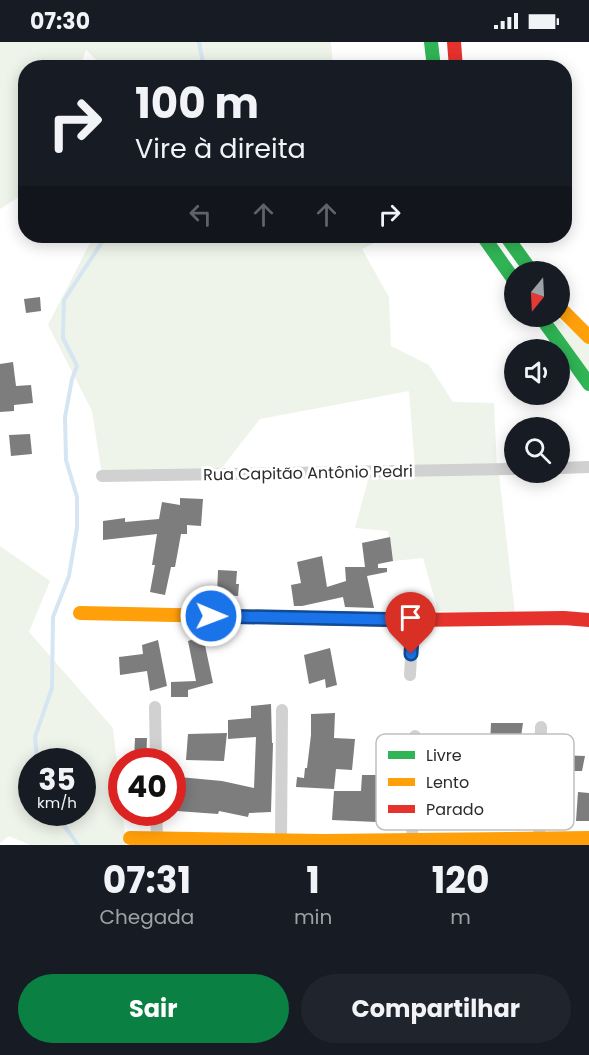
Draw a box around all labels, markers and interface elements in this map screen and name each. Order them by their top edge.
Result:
text: 07:30 [30,6,90,37]
text: 100 m [135,74,259,133]
icon: right [36,84,114,162]
text: Vire à direita [135,130,306,167]
icon: left [184,198,217,231]
icon: ahead [247,198,280,231]
icon: ahead [310,198,343,231]
icon: right [373,198,406,231]
north arrow [504,261,570,327]
map controls [504,261,570,483]
button: sound [504,339,570,405]
button: search [504,417,570,483]
street label: Rua Capitão Antônio Pedri [203,460,413,486]
position arrow [179,584,243,648]
pin [385,592,436,654]
icon: arrive [394,601,427,634]
legend [376,734,574,830]
text: Livre [426,744,462,767]
speed limit sign: 40 [108,748,186,826]
text: 35 [38,758,76,801]
text: Lento [426,771,469,794]
text: km/h [37,792,77,813]
text: Parado [426,798,484,821]
text: 07:31 [103,855,191,906]
text: 1 [306,855,320,906]
text: 120 [432,855,489,906]
text: Chegada [100,903,194,931]
text: min [294,903,332,931]
text: m [450,903,471,931]
button: Sair [18,974,289,1043]
button: Compartilhar [301,974,571,1043]

